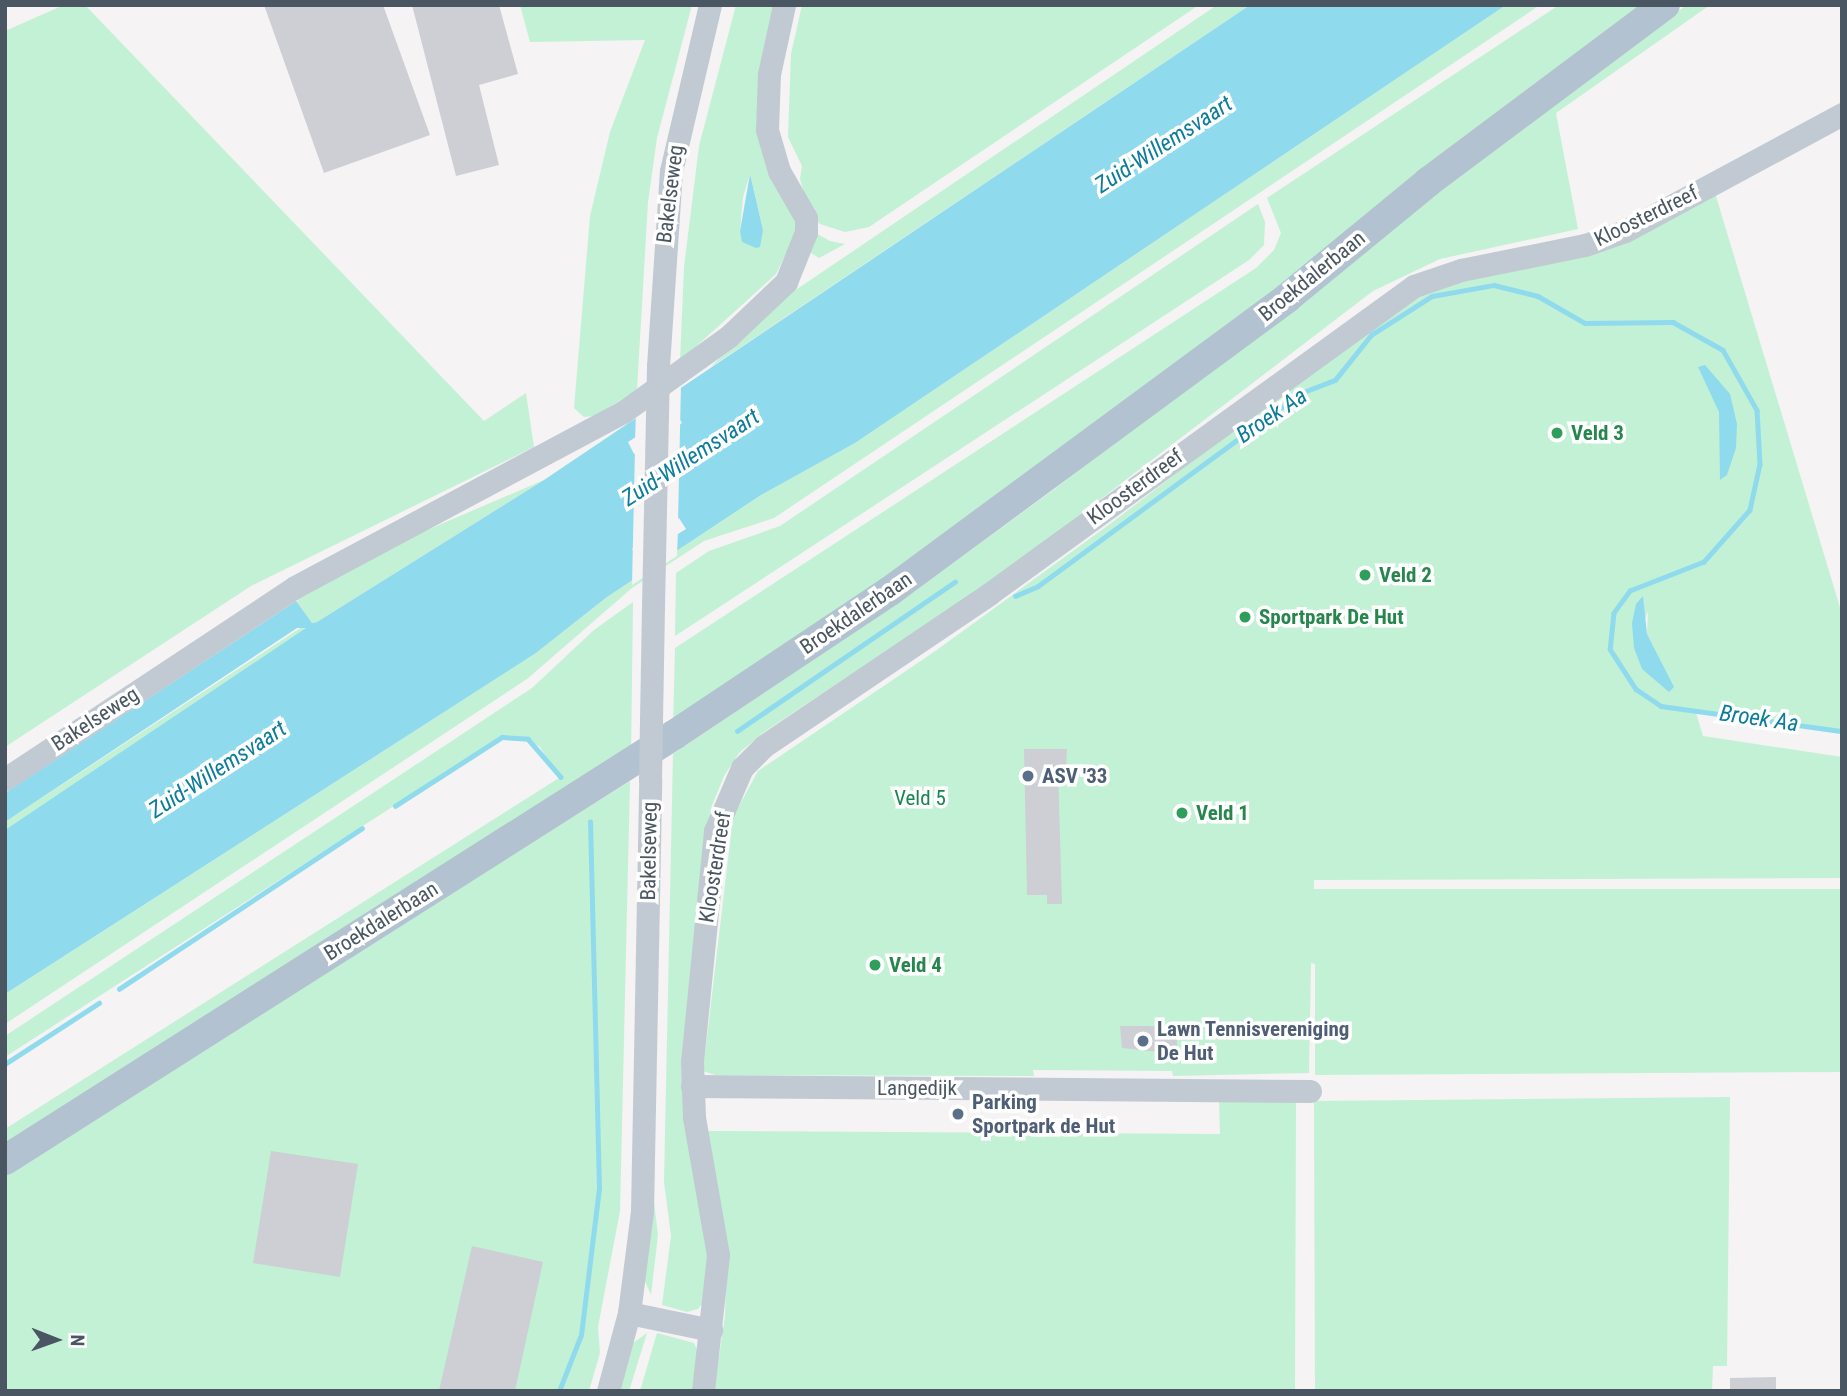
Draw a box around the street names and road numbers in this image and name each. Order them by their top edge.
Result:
street label: Bakelseweg [651,143,689,245]
street label: Kloosterdreef [1590,180,1702,252]
street label: Broekdalerbaan [1254,225,1370,327]
street label: Kloosterdreef [1082,444,1188,530]
street label: Broekdalerbaan [795,566,917,660]
street label: Bakelseweg [47,682,143,756]
street label: Bakelseweg [636,801,662,901]
street label: Kloosterdreef [694,810,736,924]
street label: Broekdalerbaan [319,876,443,966]
street label: Langedijk [877,1075,957,1101]

